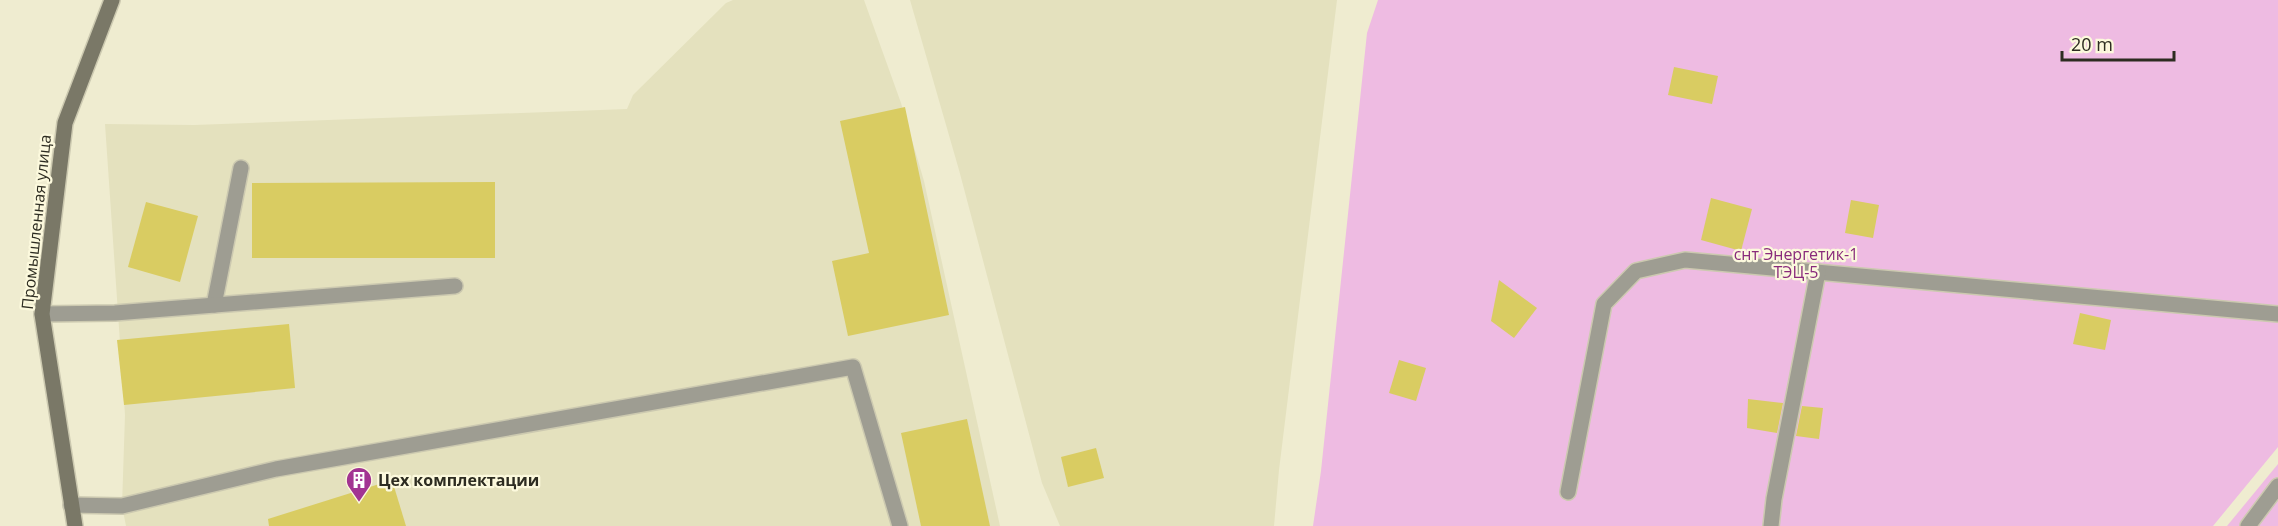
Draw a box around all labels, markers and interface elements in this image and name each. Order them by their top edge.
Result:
scale bar [2062,24,2174,62]
text: 20 m [2071,32,2113,56]
street label: Промышленная улица [16,133,56,311]
park label: снт Энергетик-1 ТЭЦ-5 [1734,243,1858,283]
building icon: Цех комплектации [344,465,374,503]
place label: Цех комплектации [378,469,539,491]

